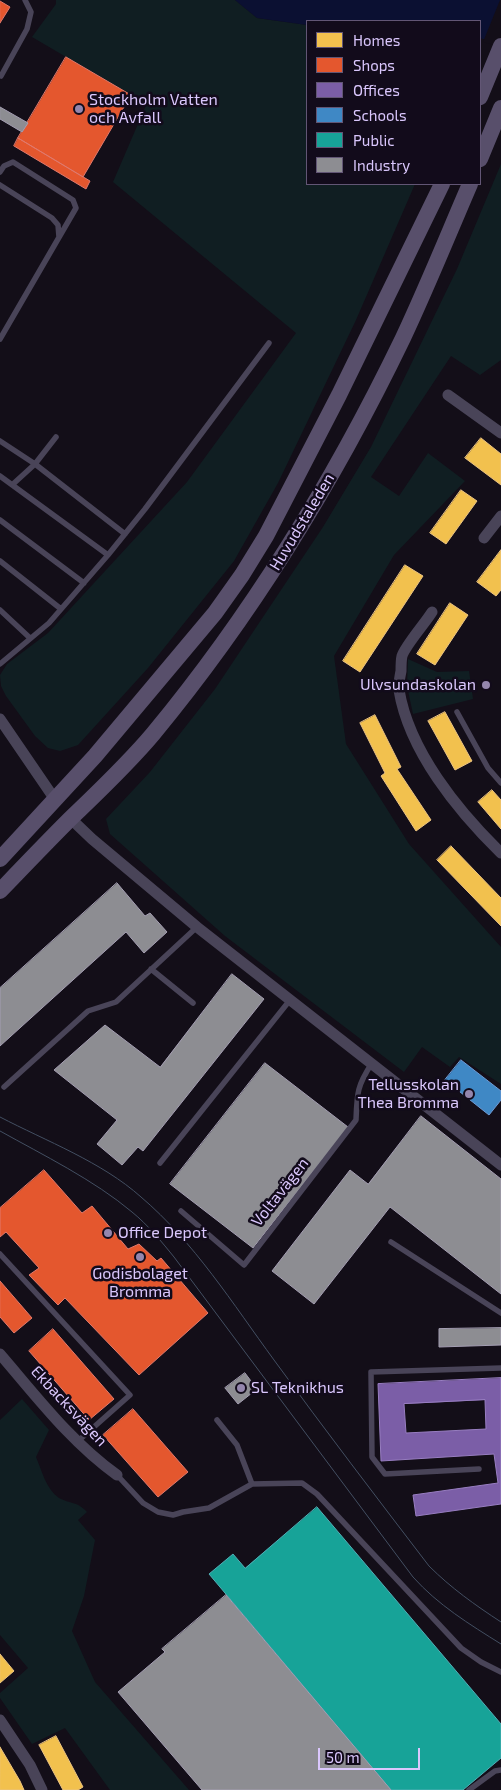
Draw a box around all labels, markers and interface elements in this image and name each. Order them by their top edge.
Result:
legend [306,20,481,185]
text: Homes [353,31,400,49]
text: Shops [353,56,395,74]
text: Offices [353,81,400,99]
place label: Stockholm Vatten och Avfall [89,90,218,128]
marker: Stockholm Vatten och Avfall [73,103,85,115]
text: Schools [353,106,407,124]
text: Public [353,131,394,149]
text: Industry [353,156,410,174]
street label: Huvudstaleden [265,470,339,574]
place label: Ulvsundaskolan [360,675,476,695]
marker: Ulvsundaskolan [480,679,492,691]
place label: Tellusskolan Thea Bromma [357,1075,459,1113]
marker: Tellusskolan Thea Bromma [463,1088,475,1100]
street label: Voltavägen [247,1154,313,1230]
place label: Office Depot [118,1223,207,1243]
marker: Office Depot [102,1227,114,1239]
marker: Godisbolaget Bromma [134,1251,146,1263]
place label: Godisbolaget Bromma [92,1264,188,1302]
street label: Ekbacksvägen [27,1362,111,1450]
place label: SL Teknikhus [251,1378,344,1398]
marker: SL Teknikhus [235,1382,247,1394]
scale bar [321,1738,424,1770]
text: 50 m [326,1748,360,1766]

